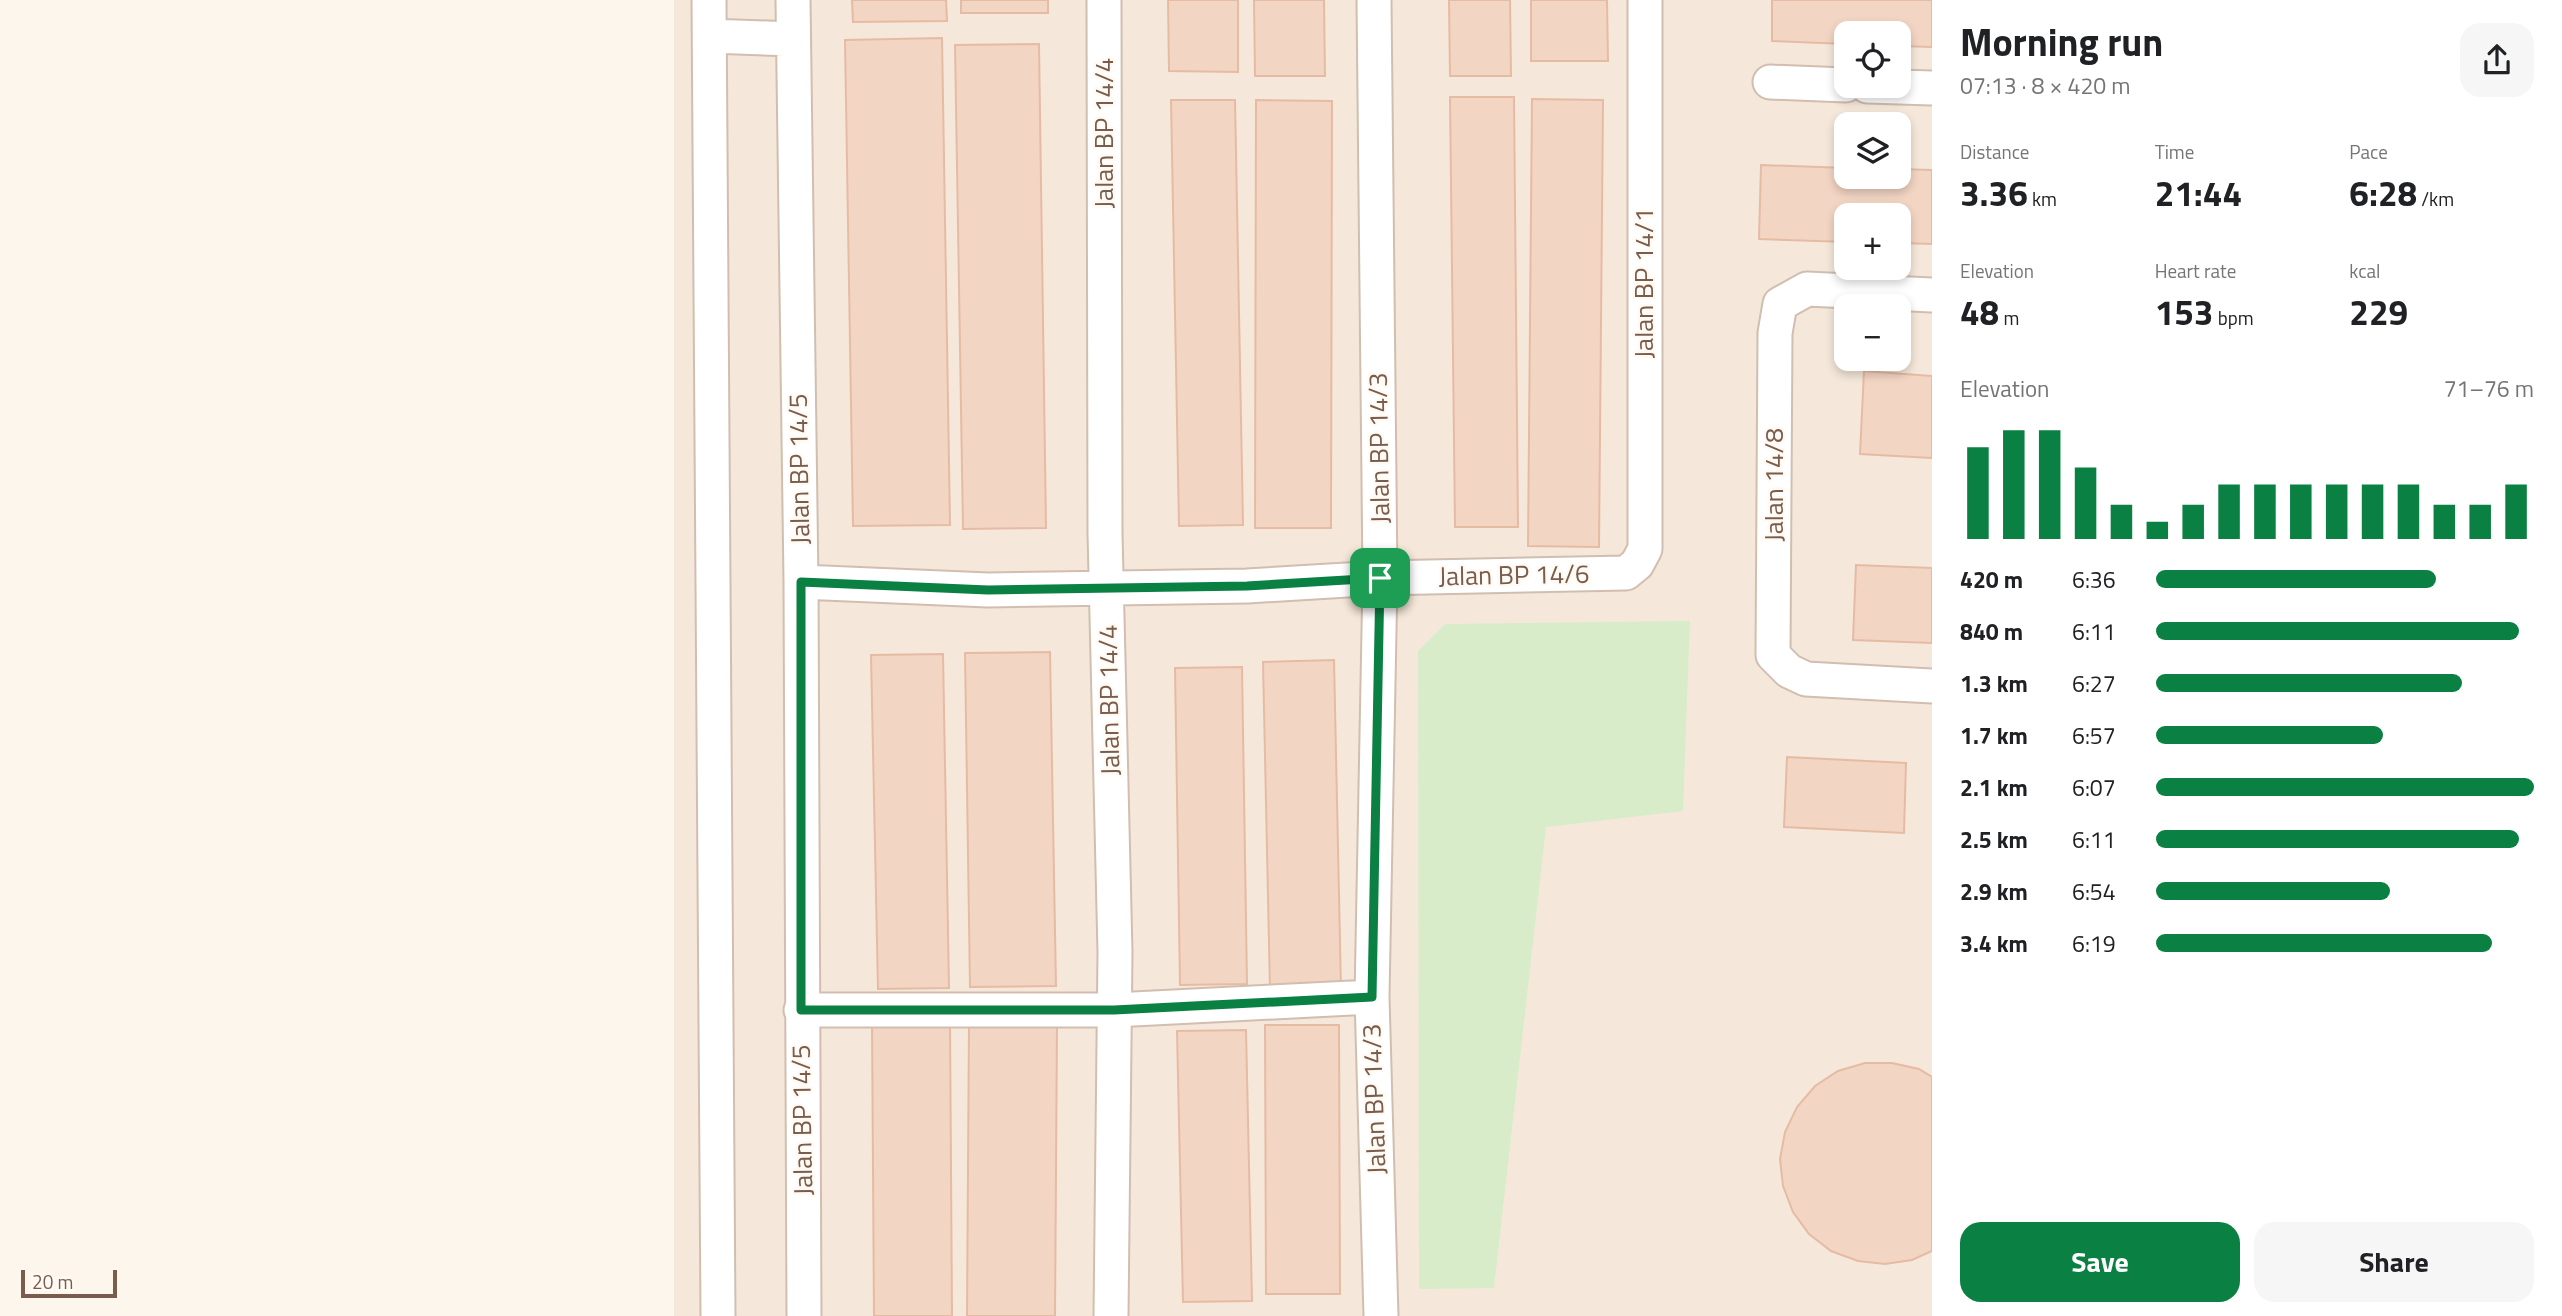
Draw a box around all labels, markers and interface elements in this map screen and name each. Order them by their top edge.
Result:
text: Morning run [1960,13,2163,71]
map controls [1834,21,1911,371]
button: locate [1834,21,1911,98]
button: share [2460,23,2534,97]
street label: Jalan BP 14/4 [1084,58,1123,208]
text: 07:13 · 8 × 420 m [1960,68,2130,103]
button: layers [1834,112,1911,189]
text: Distance [1960,137,2029,166]
text: Time [2155,137,2194,166]
text: Pace [2349,137,2388,166]
text: 3.36 [1960,166,2028,220]
text: 21:44 [2155,166,2242,220]
text: 6:28 [2349,166,2417,220]
text: km [2028,184,2057,213]
text: /km [2417,184,2454,213]
button: + [1834,203,1911,280]
street label: Jalan BP 14/1 [1624,208,1663,358]
text: Elevation [1960,256,2034,285]
text: Heart rate [2155,256,2236,285]
text: kcal [2349,256,2380,285]
text: 48 [1960,285,1999,339]
text: 153 [2155,285,2213,339]
text: 229 [2349,285,2408,339]
button: − [1834,294,1911,371]
text: m [1999,303,2019,332]
text: bpm [2213,303,2254,332]
text: Elevation [1960,371,2049,406]
text: 71–76 m [2444,371,2534,406]
street label: Jalan BP 14/3 [1358,372,1399,524]
street label: Jalan BP 14/5 [778,393,819,545]
street label: Jalan 14/8 [1754,428,1793,542]
pin [1350,548,1410,608]
street label: Jalan BP 14/6 [1438,554,1590,595]
icon: arrive [1361,559,1399,597]
text: 420 m [1960,562,2023,597]
text: 6:36 [2072,562,2116,597]
text: 840 m [1960,614,2023,649]
text: 6:11 [2072,614,2116,649]
street label: Jalan BP 14/4 [1088,624,1129,776]
text: 1.3 km [1960,666,2028,701]
text: 6:27 [2072,666,2116,701]
text: 1.7 km [1960,718,2028,753]
text: 6:57 [2072,718,2116,753]
text: 2.1 km [1960,770,2028,805]
text: 6:07 [2072,770,2116,805]
text: 2.5 km [1960,822,2028,857]
text: 6:11 [2072,822,2116,857]
text: 2.9 km [1960,874,2028,909]
text: 6:54 [2072,874,2116,909]
text: 3.4 km [1960,926,2028,961]
text: 6:19 [2072,926,2116,961]
street label: Jalan BP 14/3 [1351,1023,1396,1175]
street label: Jalan BP 14/5 [781,1044,822,1196]
button: Save [1960,1222,2240,1302]
button: Share [2254,1222,2534,1302]
scale bar [21,1267,117,1299]
text: 20 m [32,1267,73,1296]

